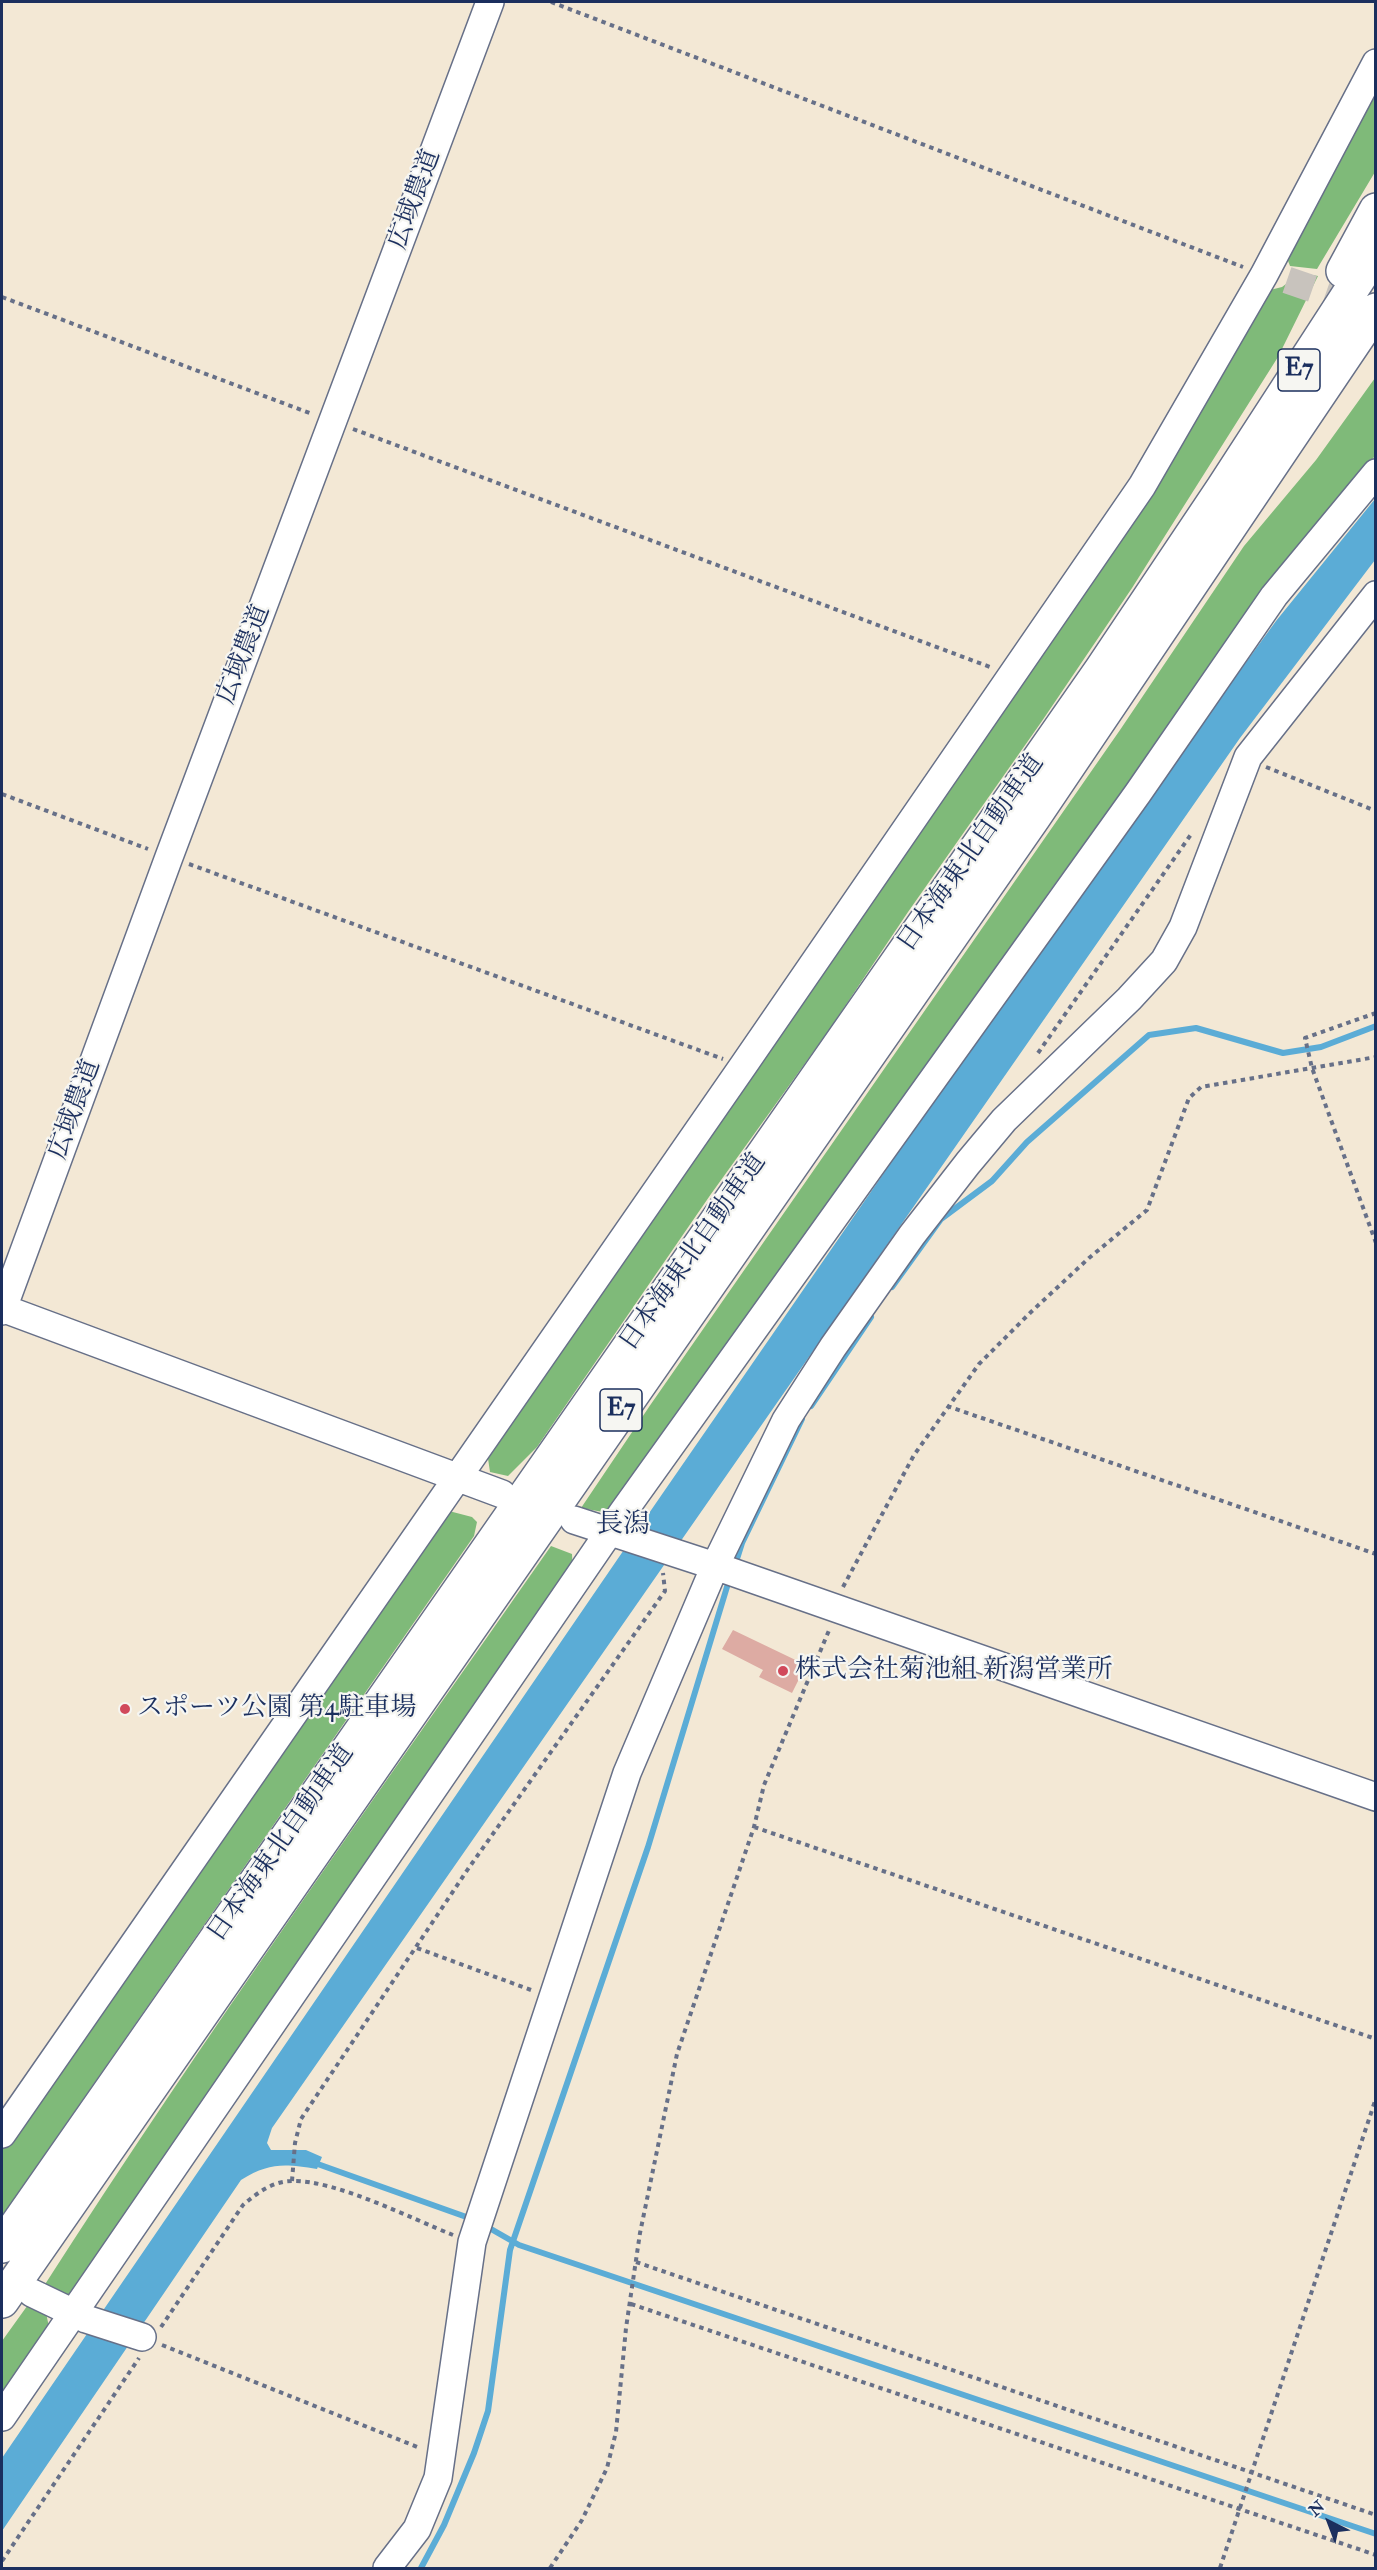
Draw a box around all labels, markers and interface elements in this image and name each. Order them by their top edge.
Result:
street label: 広域農道 [384,146,448,254]
road number: E7 [1278,349,1320,391]
street label: 広域農道 [212,601,278,709]
street label: 日本海東北自動車道 [892,749,1052,959]
street label: 広域農道 [44,1056,108,1164]
street label: 日本海東北自動車道 [614,1148,774,1358]
road number: E7 [600,1389,642,1431]
district label: 長潟 [596,1510,650,1542]
place label: 株式会社菊池組 新潟営業所 [795,1655,1112,1687]
marker: 株式会社菊池組 新潟営業所 [776,1664,790,1678]
place label: スポーツ公園 第4駐車場 [137,1693,416,1725]
marker: スポーツ公園 第4駐車場 [118,1702,132,1716]
street label: 日本海東北自動車道 [202,1739,362,1949]
north arrow [1299,2492,1359,2552]
text: N [1305,2496,1329,2521]

